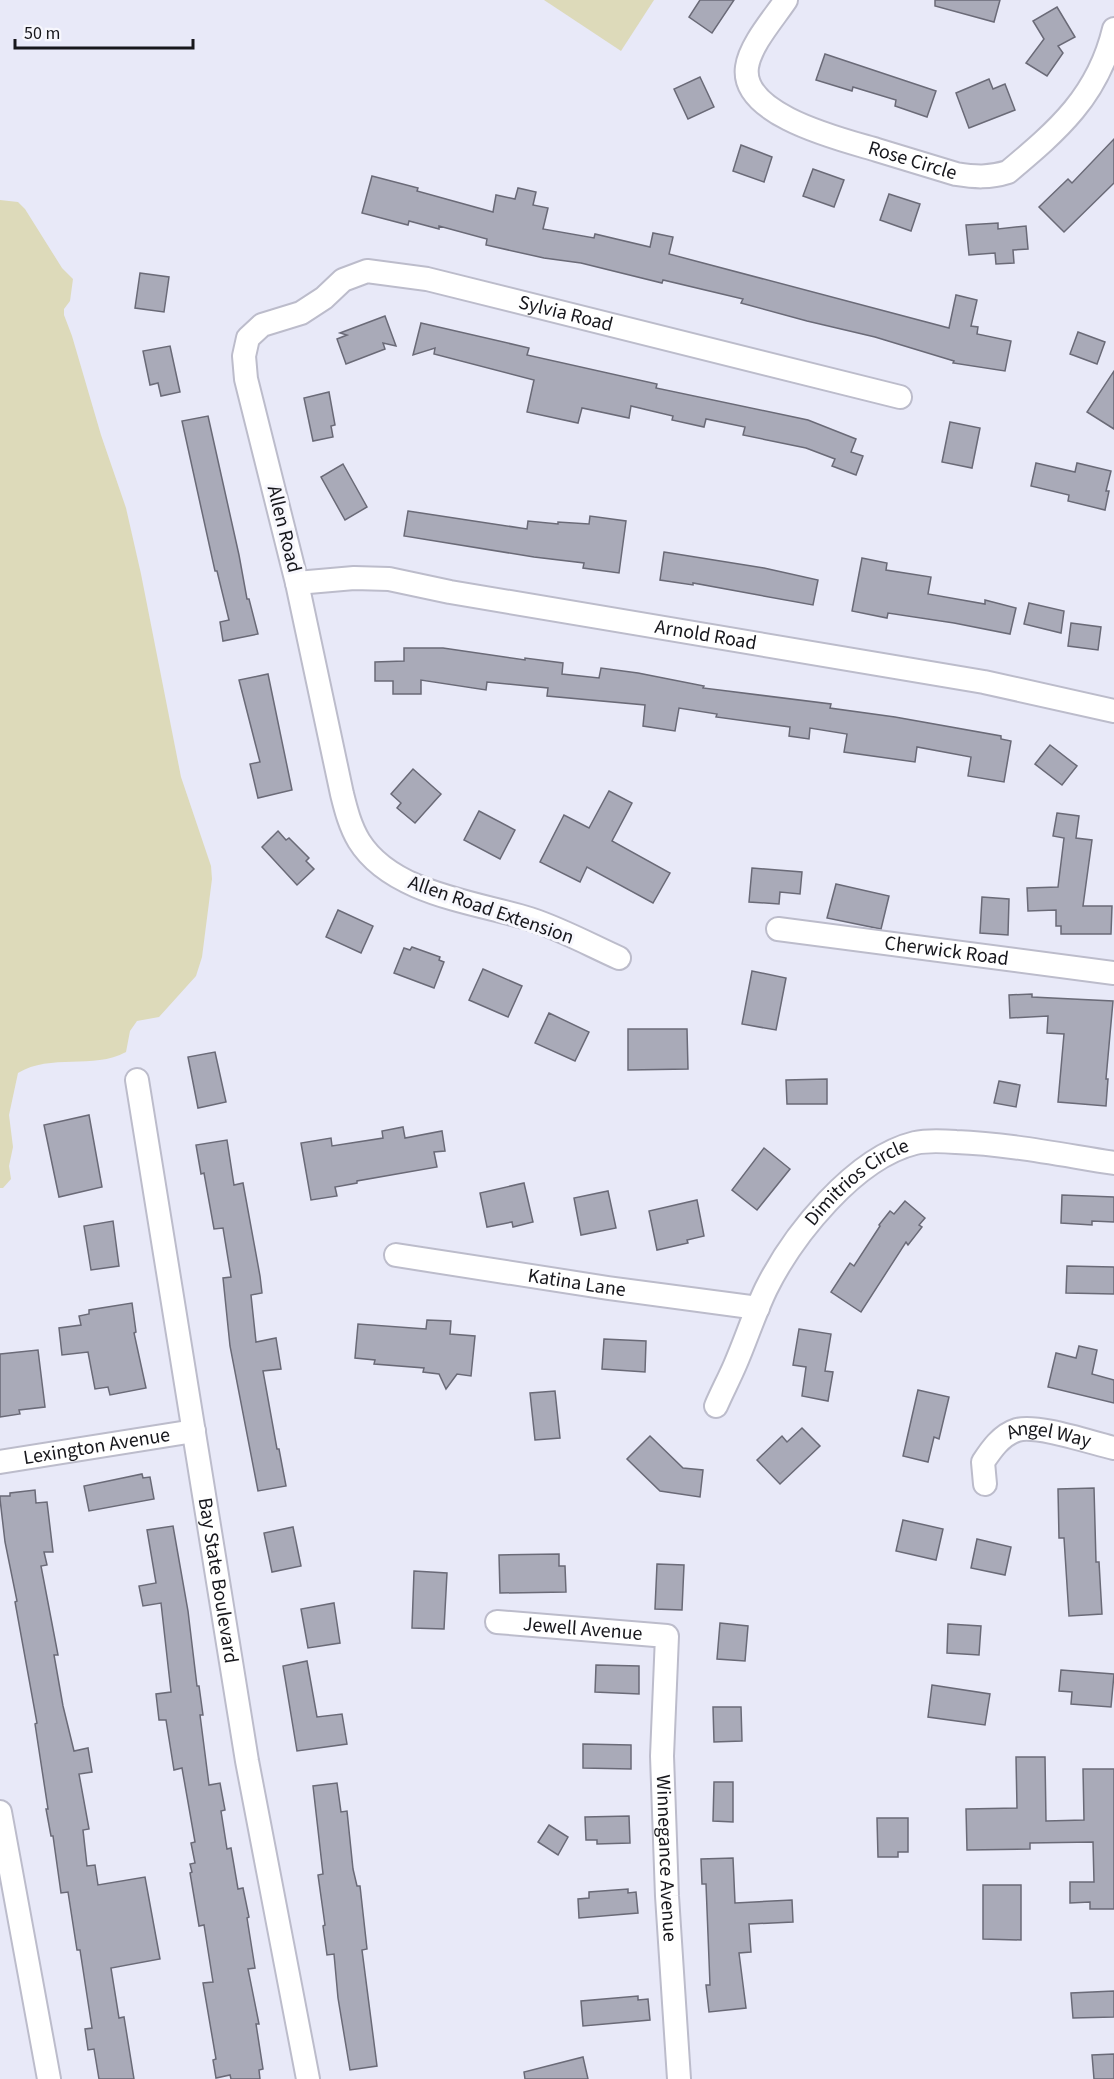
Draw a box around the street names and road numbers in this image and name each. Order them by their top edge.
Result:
street label: Rose Circle [865,134,960,187]
street label: Sylvia Road [515,288,616,339]
street label: Allen Road [260,483,308,575]
street label: Arnold Road [653,613,759,657]
street label: Allen Road Extension [404,868,578,952]
street label: Cherwick Road [883,929,1010,973]
street label: Dimitrios Circle [798,1132,913,1232]
street label: Katina Lane [526,1262,628,1304]
street label: Angel Way [1001,1415,1095,1455]
street label: Lexington Avenue [21,1421,172,1472]
street label: Bay State Boulevard [191,1496,245,1665]
street label: Jewell Avenue [522,1610,644,1648]
street label: Winnegance Avenue [649,1774,684,1943]

